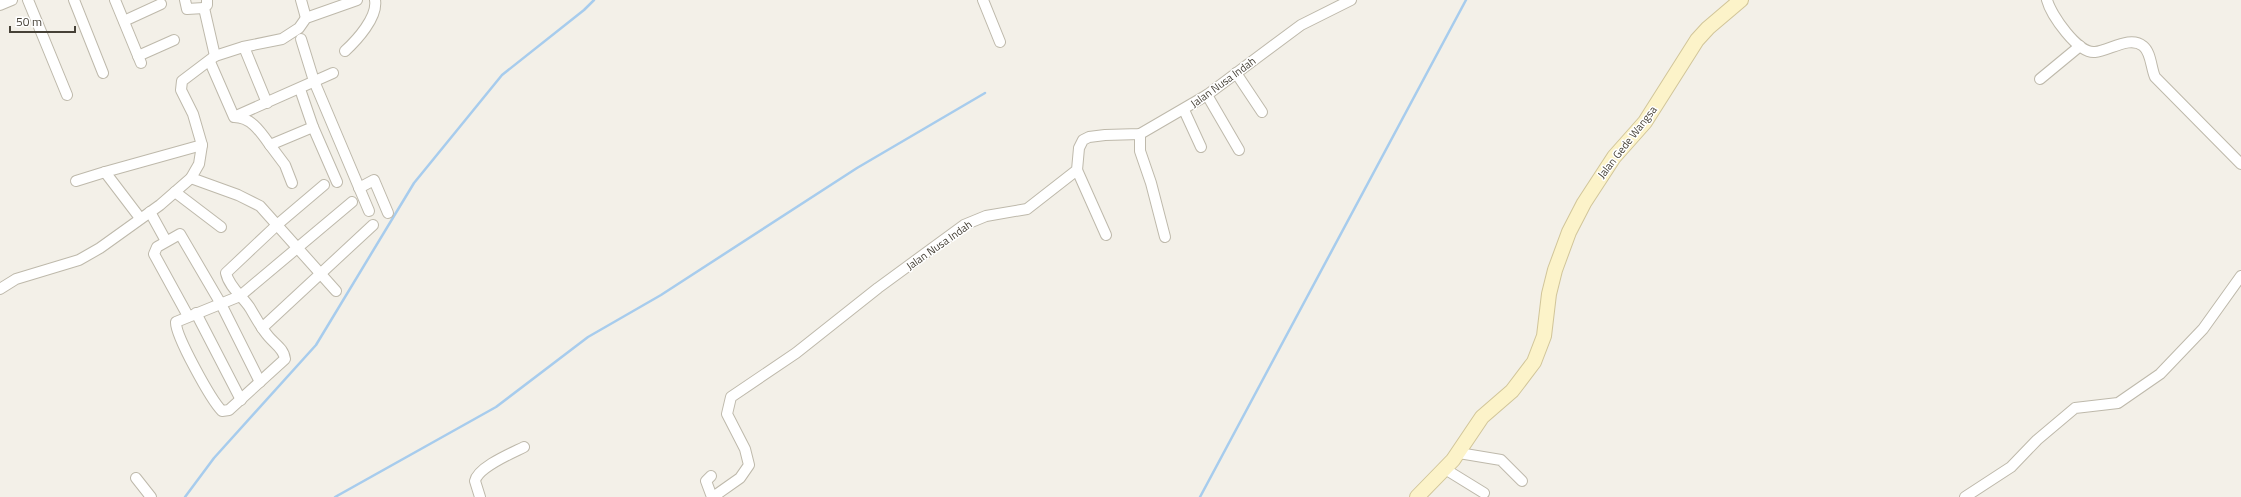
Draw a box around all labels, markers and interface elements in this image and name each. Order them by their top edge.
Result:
scale bar [10,8,75,34]
text: 50 m [16,12,42,31]
street label: Jalan Nusa Indah [1187,53,1259,111]
street label: Jalan Gede Wangsa [1593,102,1661,182]
street label: Jalan Nusa Indah [903,216,975,274]

